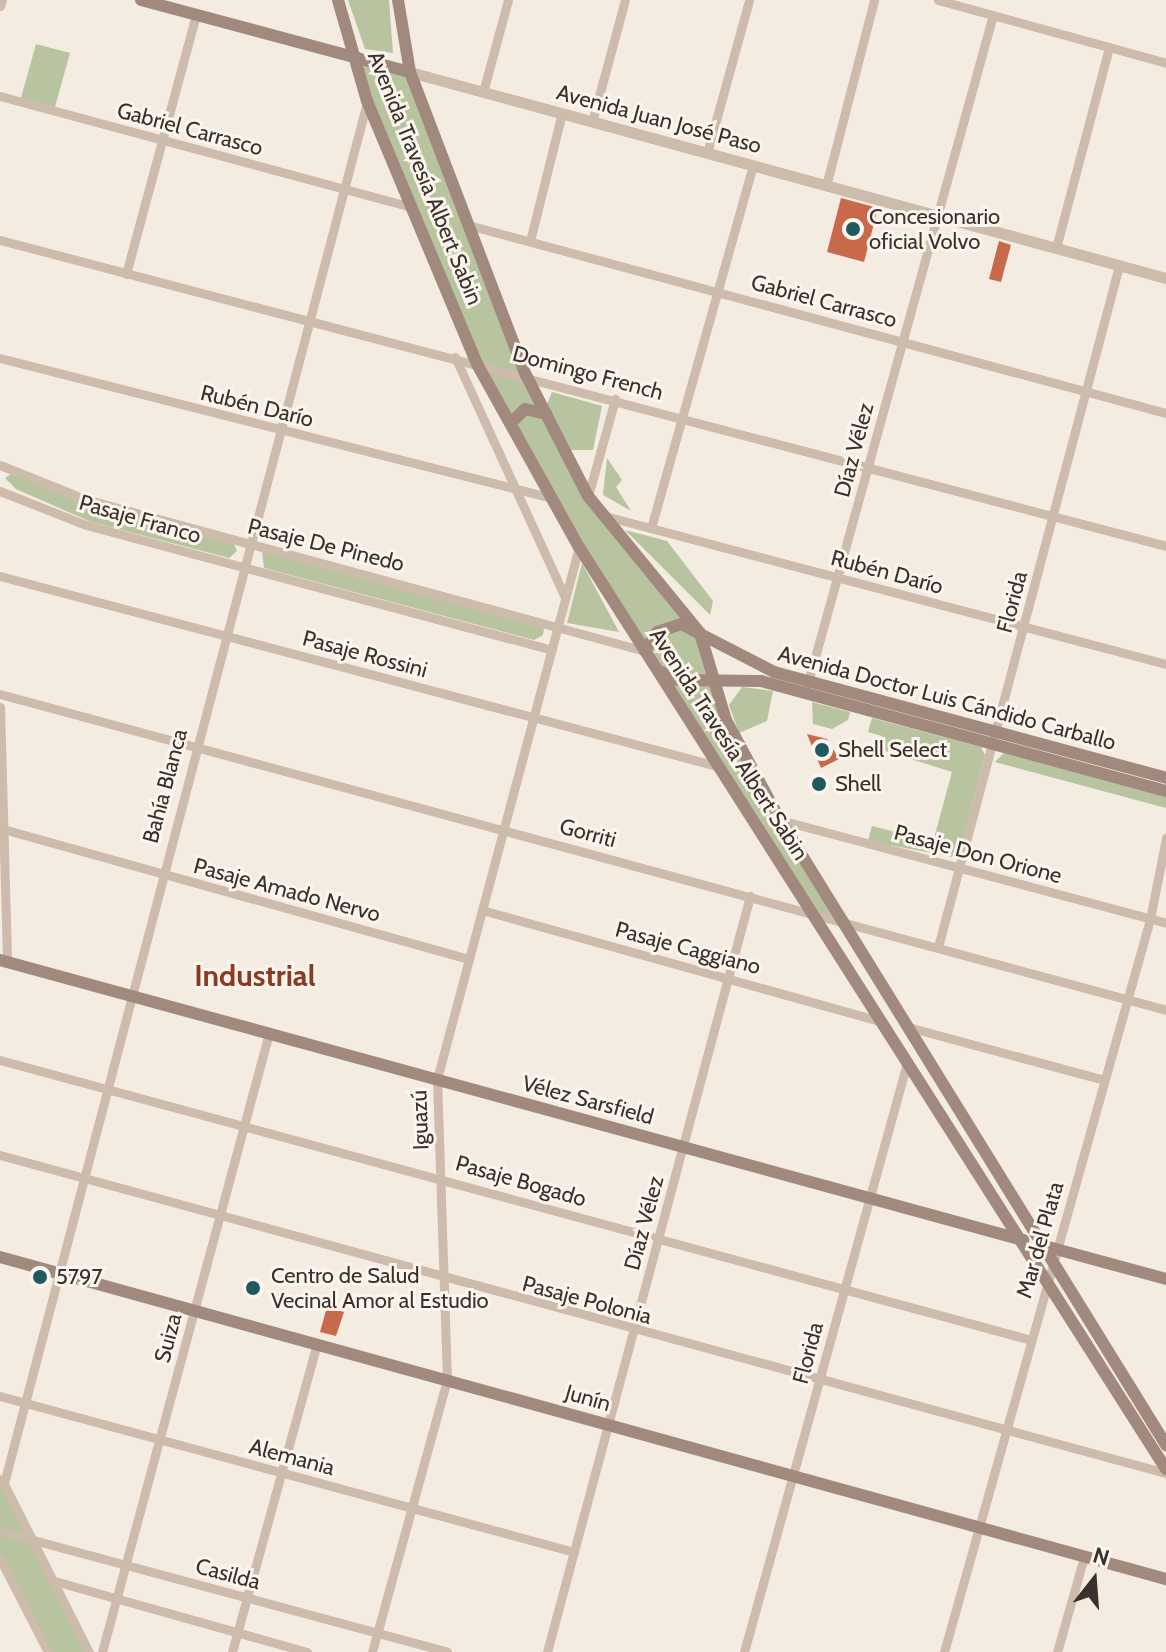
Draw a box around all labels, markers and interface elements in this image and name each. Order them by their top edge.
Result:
street label: Avenida Travesía Albert Sabin [362,47,488,309]
street label: Avenida Juan José Paso [554,79,764,159]
street label: Gabriel Carrasco [114,97,266,161]
place label: Concesionario oficial Volvo [869,203,1000,254]
marker: Concesionario oficial Volvo [844,220,862,238]
street label: Gabriel Carrasco [748,269,900,333]
street label: Domingo French [510,340,666,406]
street label: Rubén Darío [198,379,316,433]
street label: Díaz Vélez [829,400,879,500]
street label: Pasaje Franco [76,489,204,549]
street label: Pasaje De Pinedo [245,513,407,577]
street label: Rubén Darío [828,544,946,600]
street label: Florida [991,568,1033,636]
street label: Avenida Travesía Albert Sabin [644,623,814,865]
street label: Pasaje Rossini [300,625,430,683]
street label: Avenida Doctor Luis Cándido Carballo [775,640,1119,756]
street label: Bahía Blanca [137,726,193,846]
place label: Shell Select [838,737,947,763]
marker: Shell Select [813,741,831,759]
place label: Shell [835,771,881,797]
marker: Shell [810,775,828,793]
street label: Gorriti [557,813,619,853]
street label: Pasaje Don Orione [891,819,1065,889]
street label: Pasaje Amado Nervo [191,852,383,928]
street label: Pasaje Caggiano [612,916,764,980]
district label: Industrial [194,958,316,994]
street label: Vélez Sarsfield [519,1070,657,1130]
street label: Iguazú [406,1089,434,1151]
street label: Pasaje Bogado [453,1150,589,1212]
street label: Díaz Vélez [619,1173,669,1273]
street label: Mar del Plata [1011,1179,1069,1301]
place label: Centro de Salud Vecinal Amor al Estudio [271,1262,489,1314]
place label: 5797 [56,1264,103,1290]
marker: 5797 [31,1268,49,1286]
street label: Pasaje Polonia [520,1270,654,1330]
marker: Centro de Salud Vecinal Amor al Estudio [242,1277,264,1299]
street label: Suiza [149,1311,187,1365]
street label: Florida [787,1319,829,1387]
street label: Junín [562,1379,614,1417]
street label: Alemania [247,1433,337,1481]
north arrow [1054,1540,1134,1620]
text: N [1090,1541,1113,1572]
street label: Casilda [193,1553,263,1595]

